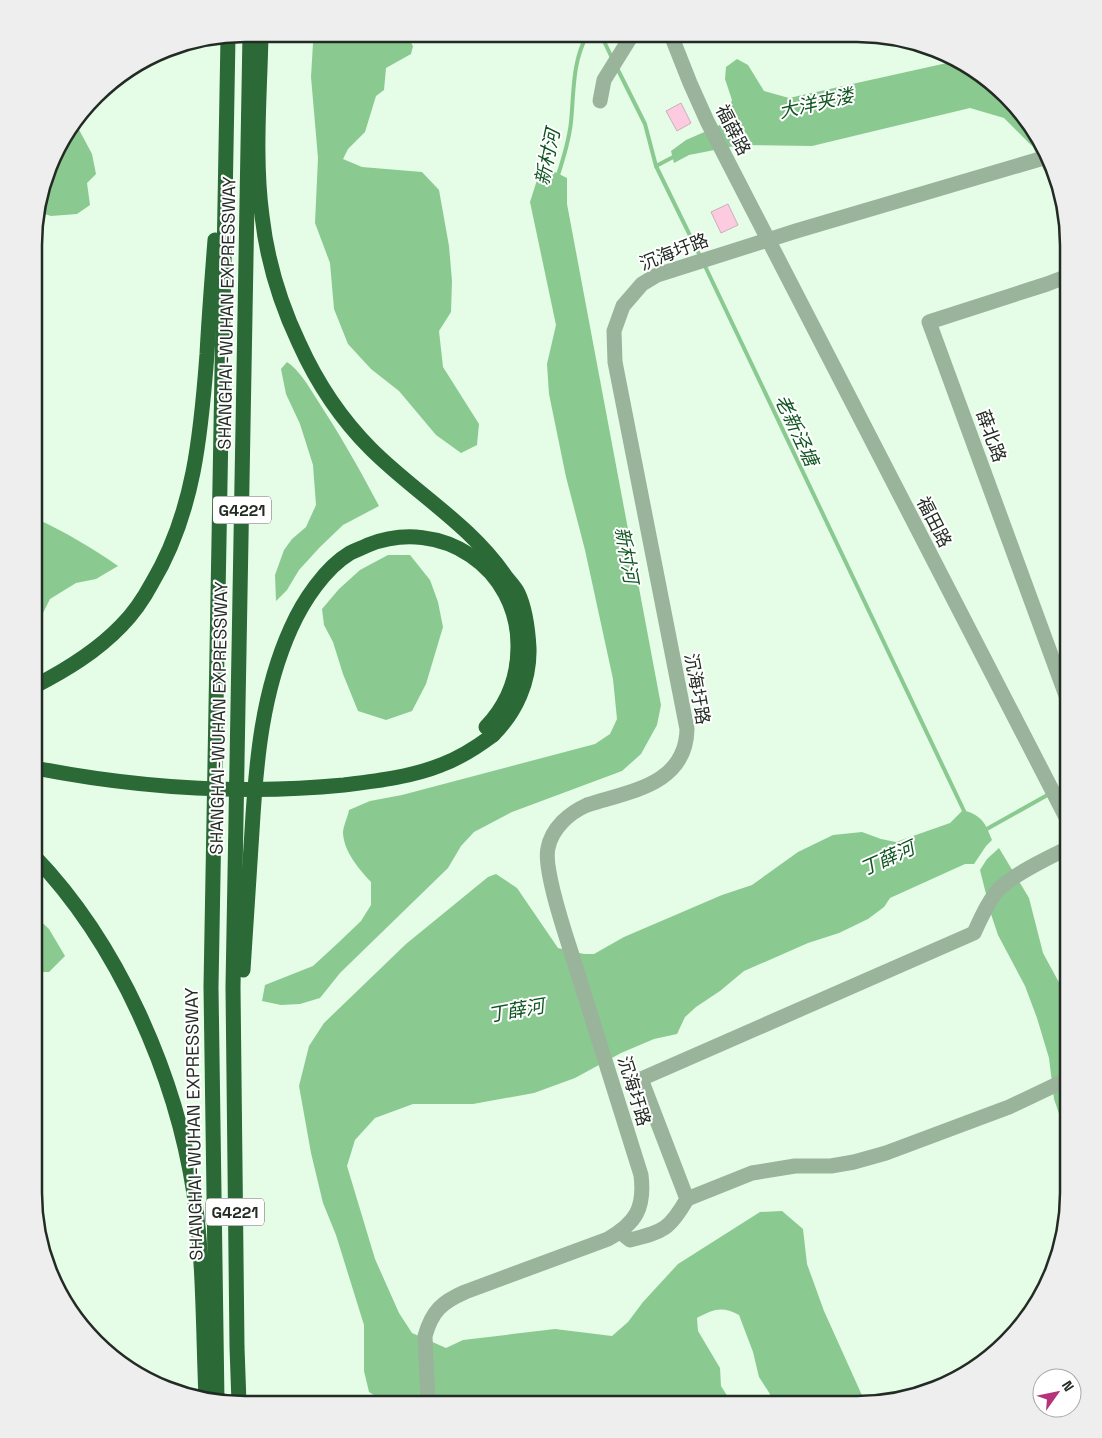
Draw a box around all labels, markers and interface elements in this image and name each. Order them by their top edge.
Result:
water label: 大洋夹溇 [776,82,858,124]
street label: 福薛路 [711,100,756,159]
water label: 新村河 [529,123,566,188]
street label: SHANGHAI-WUHAN EXPRESSWAY [213,176,240,450]
street label: 沉海圩路 [636,228,712,275]
water label: 老新泾塘 [769,390,825,473]
street label: 薛北路 [971,407,1012,465]
street label: 福田路 [912,492,957,551]
road number: G4221 [213,496,271,524]
water label: 新村河 [609,525,644,589]
street label: SHANGHAI-WUHAN EXPRESSWAY [205,581,232,855]
street label: 沉海圩路 [680,651,715,726]
water label: 丁薛河 [856,834,922,881]
street label: SHANGHAI-WUHAN EXPRESSWAY [180,987,207,1261]
water label: 丁薛河 [486,993,550,1028]
street label: 沉海圩路 [613,1053,656,1129]
road number: G4221 [206,1198,264,1226]
north arrow [1032,1368,1082,1418]
text: N [1058,1377,1078,1395]

